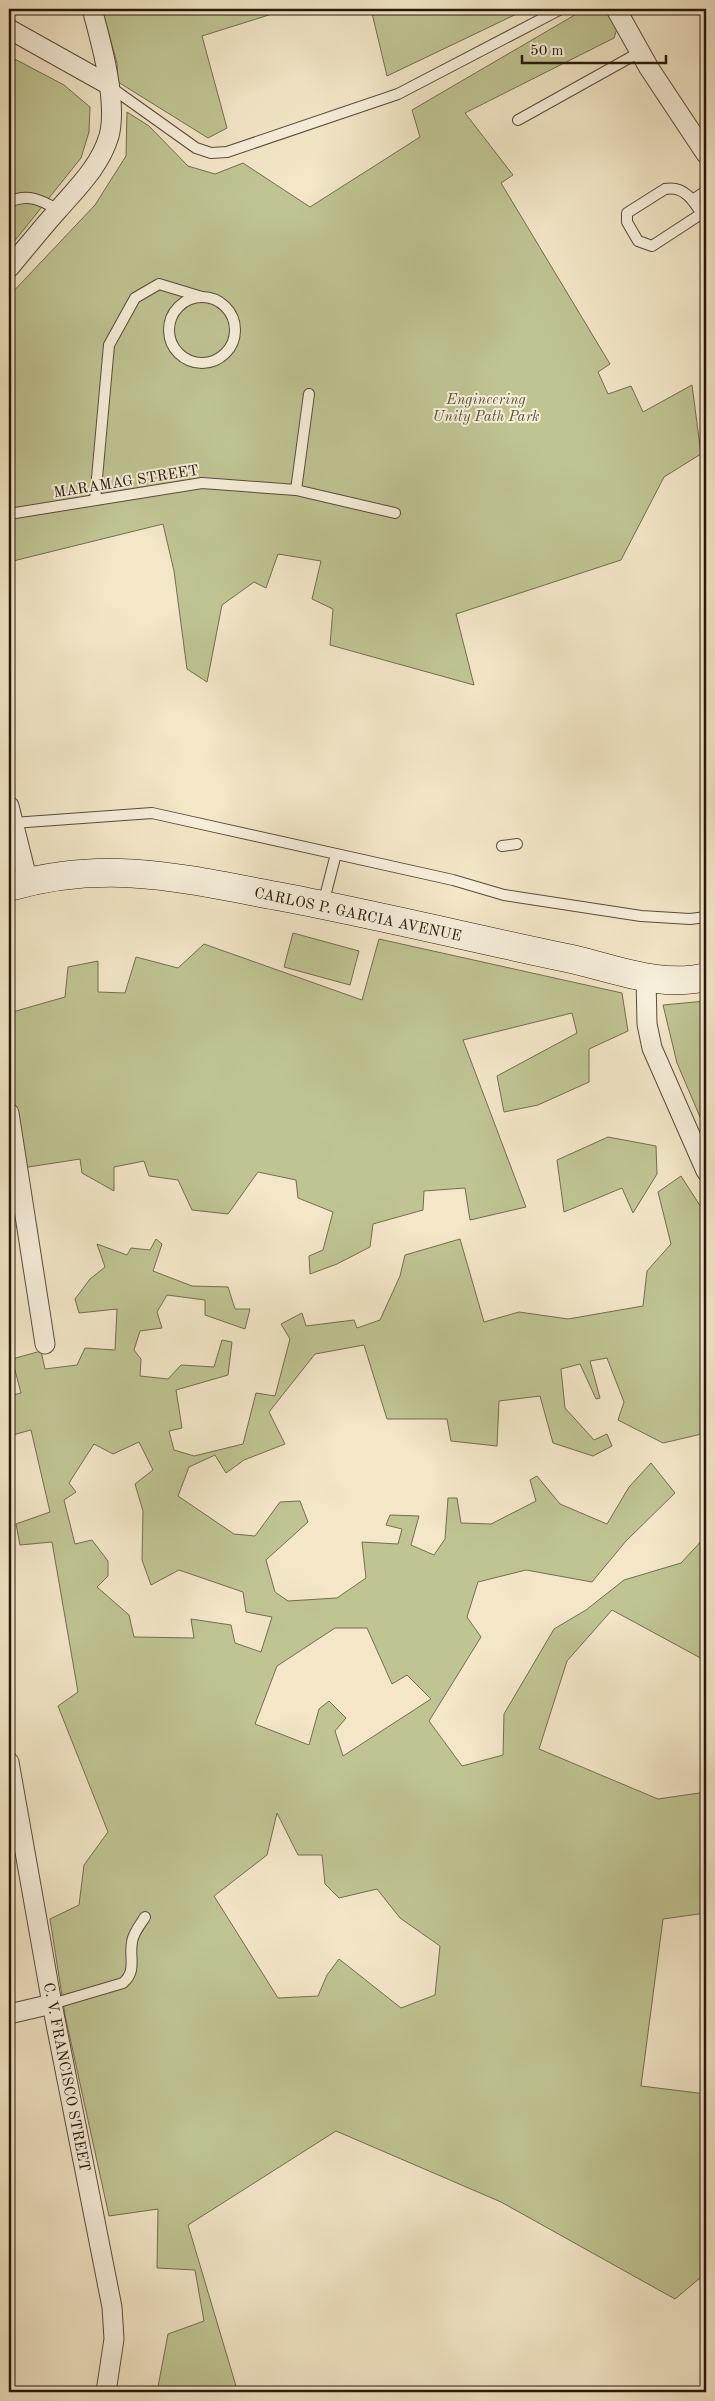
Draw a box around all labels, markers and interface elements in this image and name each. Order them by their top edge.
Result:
scale bar [522,32,666,64]
text: 50 m [530,44,564,59]
park label: Engineering Unity Path Park [433,393,539,425]
street label: MARAMAG STREET [53,464,200,501]
street label: CARLOS P. GARCIA AVENUE [253,886,463,945]
street label: C. V. FRANCISCO STREET [40,1982,91,2173]

